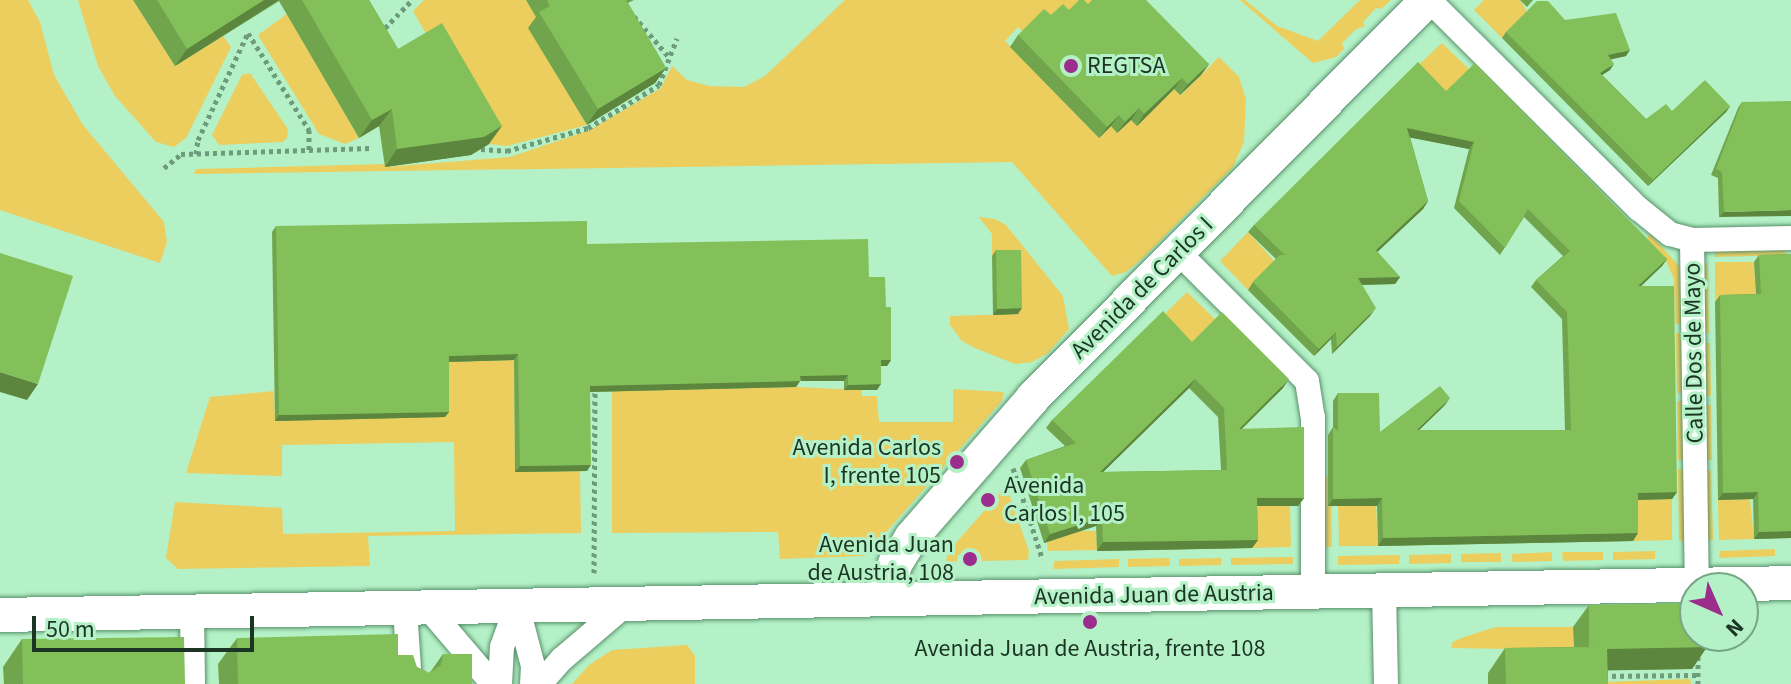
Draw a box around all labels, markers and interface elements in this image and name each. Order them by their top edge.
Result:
place label: REGTSA [1087,52,1165,80]
marker: REGTSA [1062,57,1080,75]
street label: Avenida de Carlos I [1065,211,1219,365]
street label: Calle Dos de Mayo [1678,262,1710,444]
place label: Avenida Carlos I, frente 105 [793,434,941,490]
marker: Avenida Carlos I, frente 105 [948,453,966,471]
place label: Avenida Carlos I, 105 [1004,472,1125,528]
marker: Avenida Carlos I, 105 [979,491,997,509]
place label: Avenida Juan de Austria, 108 [807,531,954,587]
marker: Avenida Juan de Austria, 108 [961,550,979,568]
north arrow [1679,572,1759,652]
street label: Avenida Juan de Austria [1034,579,1274,611]
scale bar [36,600,258,650]
text: N [1718,611,1751,644]
text: 50 m [46,612,95,647]
marker: Avenida Juan de Austria, frente 108 [1081,613,1099,631]
place label: Avenida Juan de Austria, frente 108 [915,635,1265,663]

